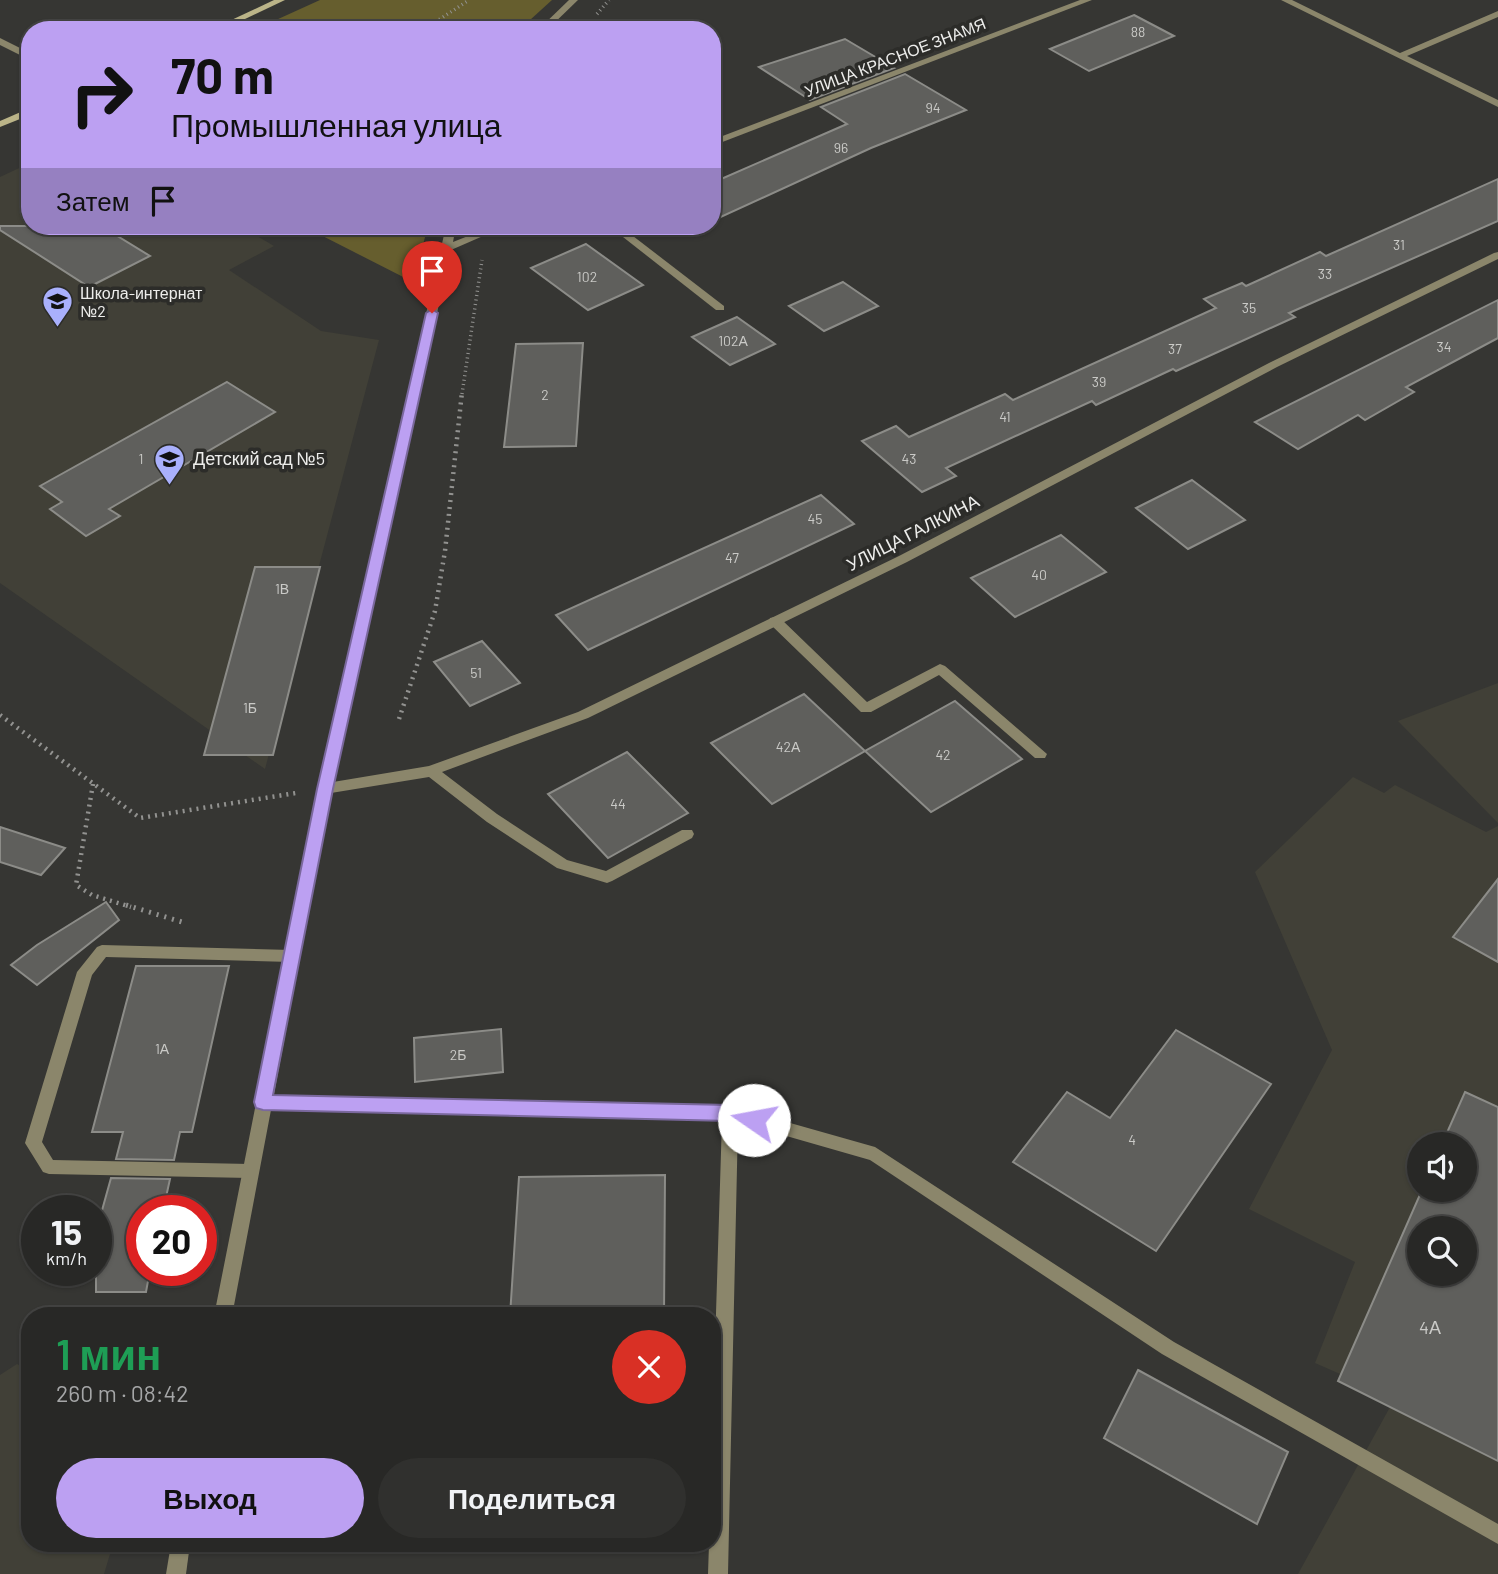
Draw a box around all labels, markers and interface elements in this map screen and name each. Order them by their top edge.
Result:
street label: УЛИЦА КРАСНОЕ ЗНАМЯ [801,13,988,100]
house number: 88 [1131,23,1145,40]
text: 70 m [171,45,274,104]
icon: right [56,49,147,140]
house number: 94 [925,99,941,116]
text: Промышленная улица [171,105,502,143]
house number: 96 [834,139,848,156]
icon: arrive [144,182,182,220]
text: Затем [56,185,130,216]
house number: 31 [1393,236,1405,253]
pin [402,241,462,313]
icon: arrive [413,252,451,290]
house number: 33 [1318,265,1332,282]
house number: 102 [577,268,597,285]
place label: Школа-интернат №2 [80,283,203,320]
school or university icon: Школа-интернат №2 [40,285,74,329]
house number: 35 [1242,299,1256,316]
house number: 102А [718,332,748,349]
house number: 34 [1437,338,1451,355]
house number: 37 [1168,340,1182,357]
house number: 39 [1092,373,1106,390]
house number: 2 [541,386,549,403]
house number: 41 [999,408,1011,425]
school or university icon: Детский сад №5 [153,442,187,486]
place label: Детский сад №5 [193,447,325,469]
house number: 1 [139,450,143,467]
house number: 43 [902,450,916,467]
street label: УЛИЦА ГАЛКИНА [843,489,982,575]
house number: 45 [808,510,822,527]
house number: 47 [725,549,739,566]
house number: 40 [1031,566,1047,583]
house number: 1В [275,580,289,597]
house number: 51 [470,664,482,681]
house number: 1Б [243,699,257,716]
house number: 42А [776,738,801,755]
house number: 42 [935,746,951,763]
house number: 44 [610,795,626,812]
house number: 1А [155,1040,170,1057]
house number: 2Б [450,1046,466,1063]
position arrow [717,1083,791,1157]
house number: 4 [1128,1131,1136,1148]
map controls [1407,1132,1477,1286]
button: sound [1407,1132,1477,1202]
speed limit sign: 20 [126,1195,217,1286]
text: 15 [51,1210,82,1252]
button: search [1407,1216,1477,1286]
text: km/h [46,1247,87,1269]
house number: 4А [1419,1316,1441,1338]
text: 1 мин [56,1328,161,1378]
button: close [612,1330,686,1404]
text: 260 m · 08:42 [56,1379,189,1407]
button: Выход [56,1458,364,1538]
button: Поделиться [378,1458,686,1538]

